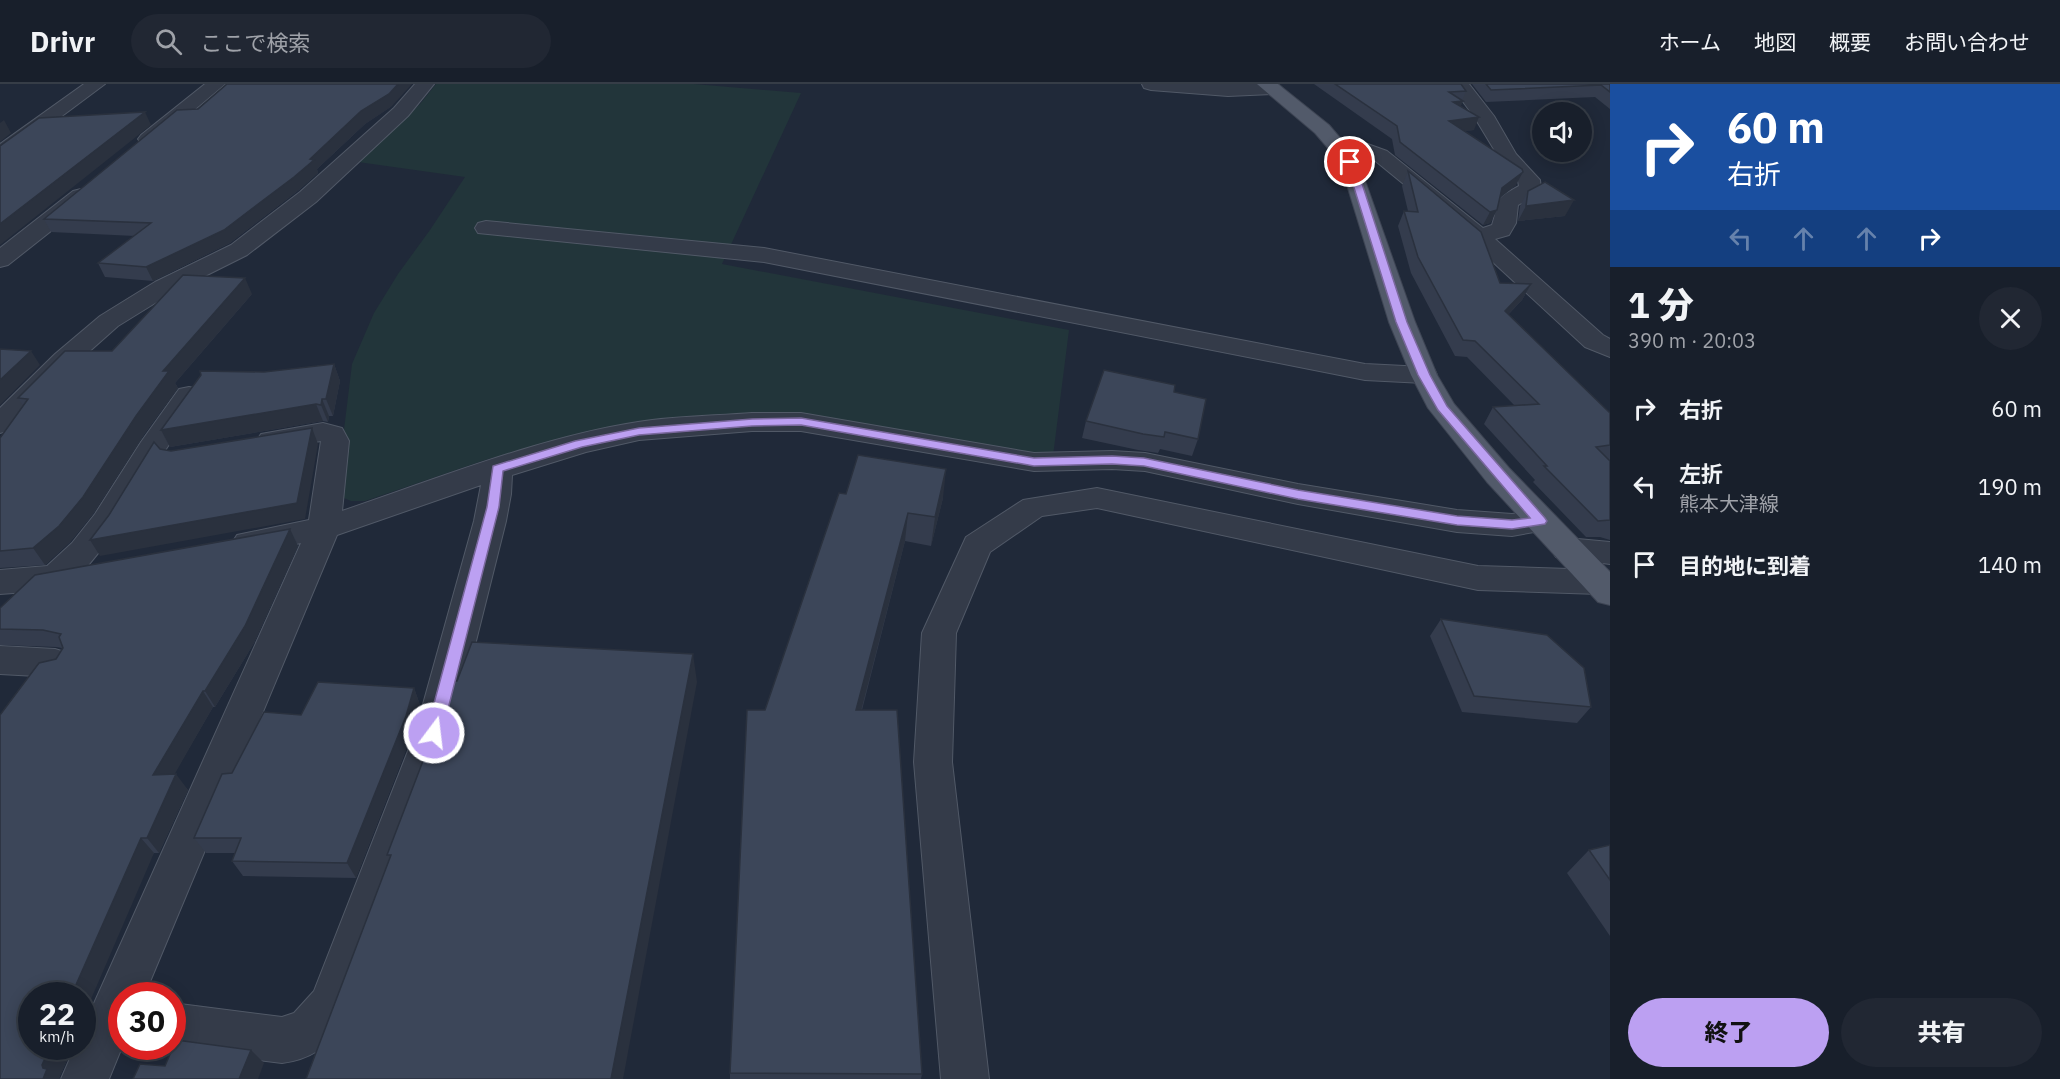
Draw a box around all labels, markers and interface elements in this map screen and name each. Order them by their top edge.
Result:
search box [131,14,551,68]
text: Drivr [30,23,95,60]
icon: search [152,25,185,58]
text: ここで検索 [200,28,310,57]
text: ホーム [1659,28,1721,56]
text: 地図 [1754,28,1796,56]
text: 概要 [1829,28,1871,56]
text: お問い合わせ [1904,28,2030,56]
text: 60 m [1727,100,1825,155]
map controls [1532,102,1592,162]
button: sound [1532,102,1592,162]
icon: right [1628,108,1706,186]
pin [1324,136,1375,187]
icon: arrive [1333,145,1366,178]
text: 右折 [1727,156,1781,191]
icon: left [1724,222,1757,255]
icon: ahead [1787,222,1820,255]
icon: ahead [1850,222,1883,255]
icon: right [1913,222,1946,255]
text: 1 分 [1628,281,1694,328]
button: close [1979,287,2042,350]
text: 390 m · 20:03 [1628,327,1756,354]
icon: right [1628,392,1661,425]
text: 60 m [1991,394,2042,423]
text: 右折 [1679,395,1723,424]
text: 左折 [1679,459,1723,488]
icon: left [1628,470,1661,503]
text: 190 m [1978,472,2042,501]
text: 熊本大津線 [1679,490,1779,517]
icon: arrive [1628,548,1661,581]
text: 140 m [1978,550,2042,579]
text: 目的地に到着 [1679,551,1811,580]
position arrow [402,701,466,765]
speed limit sign: 30 [108,982,186,1060]
text: 22 [39,994,75,1033]
button: 終了 [1628,998,1829,1067]
button: 共有 [1841,998,2042,1067]
text: km/h [39,1027,75,1046]

